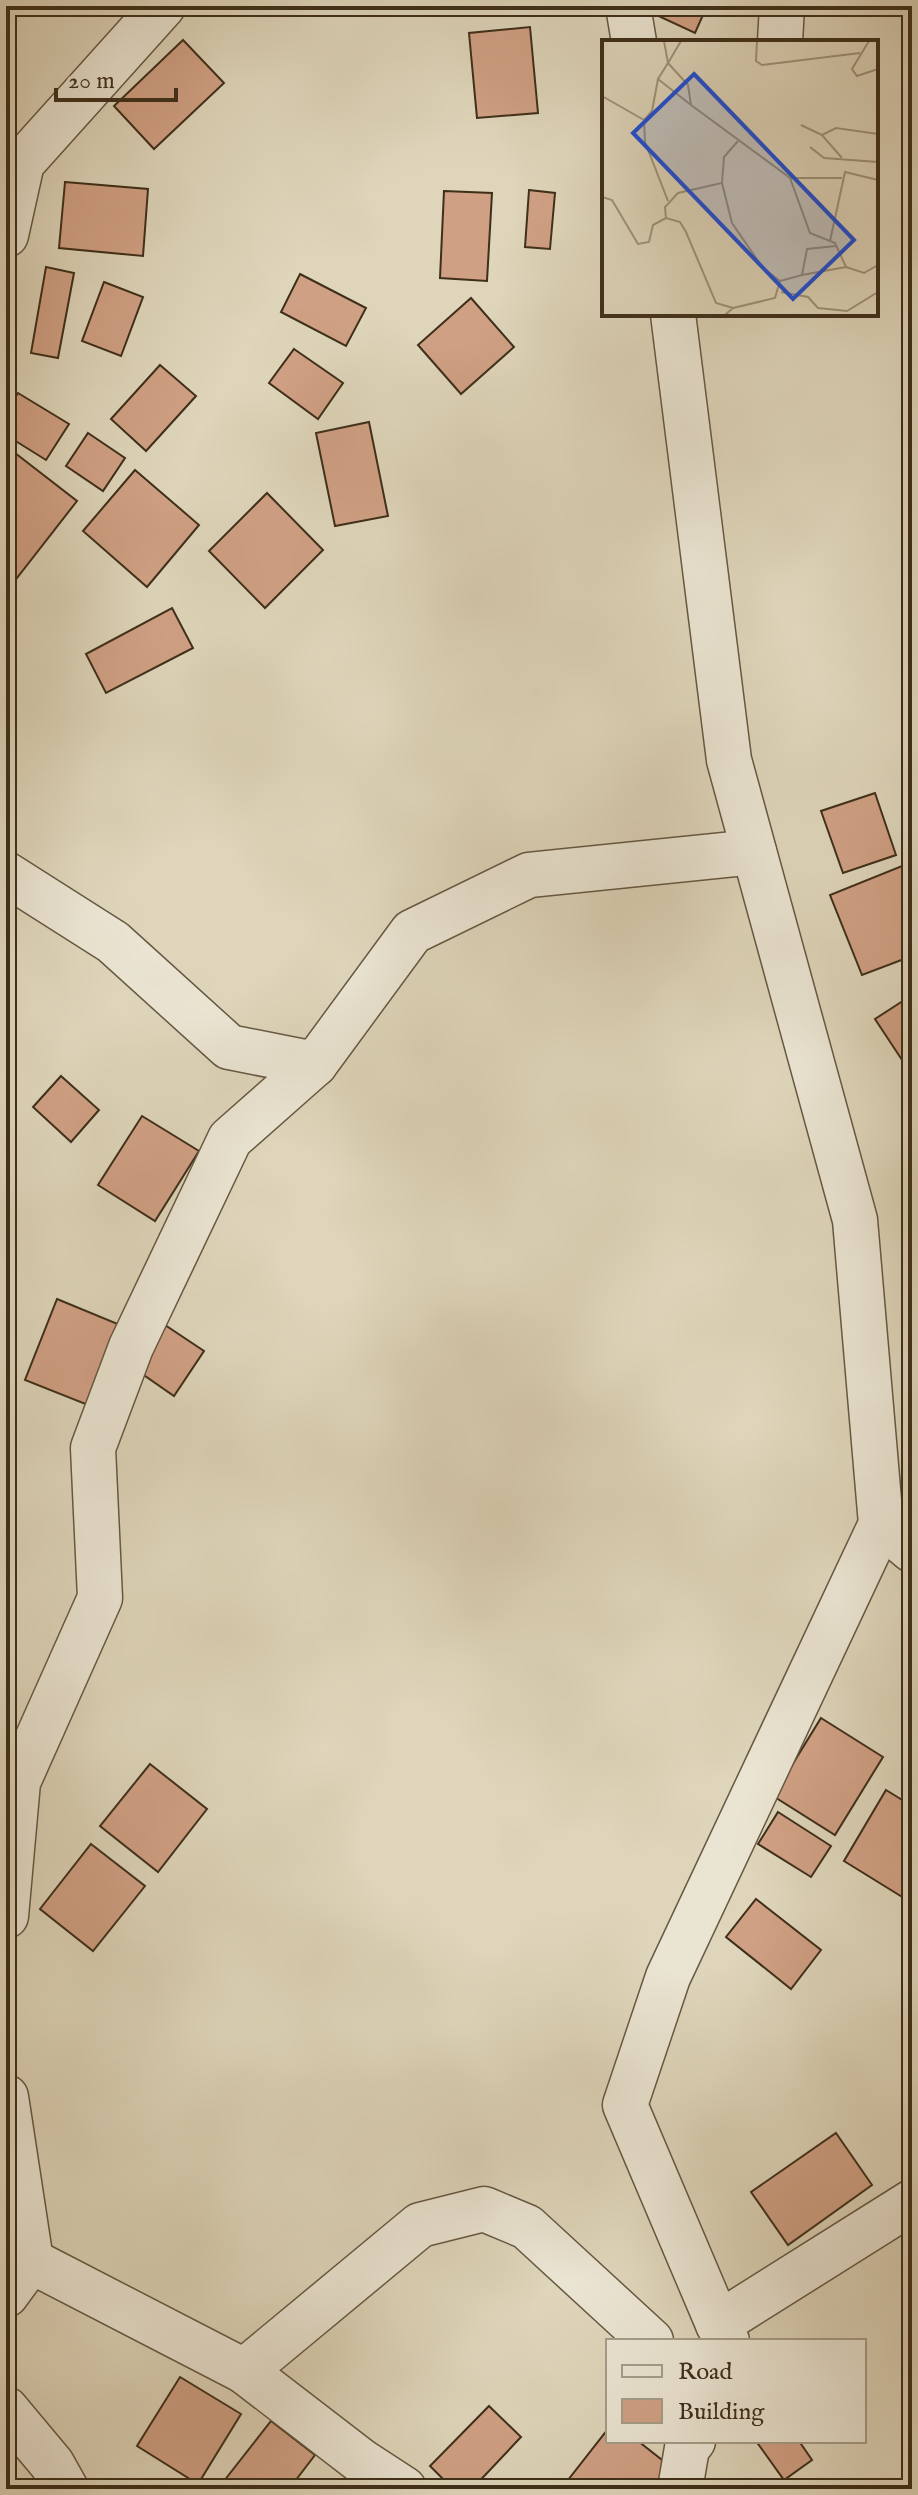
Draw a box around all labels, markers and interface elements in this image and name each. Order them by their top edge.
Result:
inset map [602,40,878,316]
scale bar [56,52,176,102]
text: 20 m [68,66,115,97]
legend [606,2339,866,2443]
text: Road [678,2357,732,2388]
text: Building [678,2397,765,2428]

